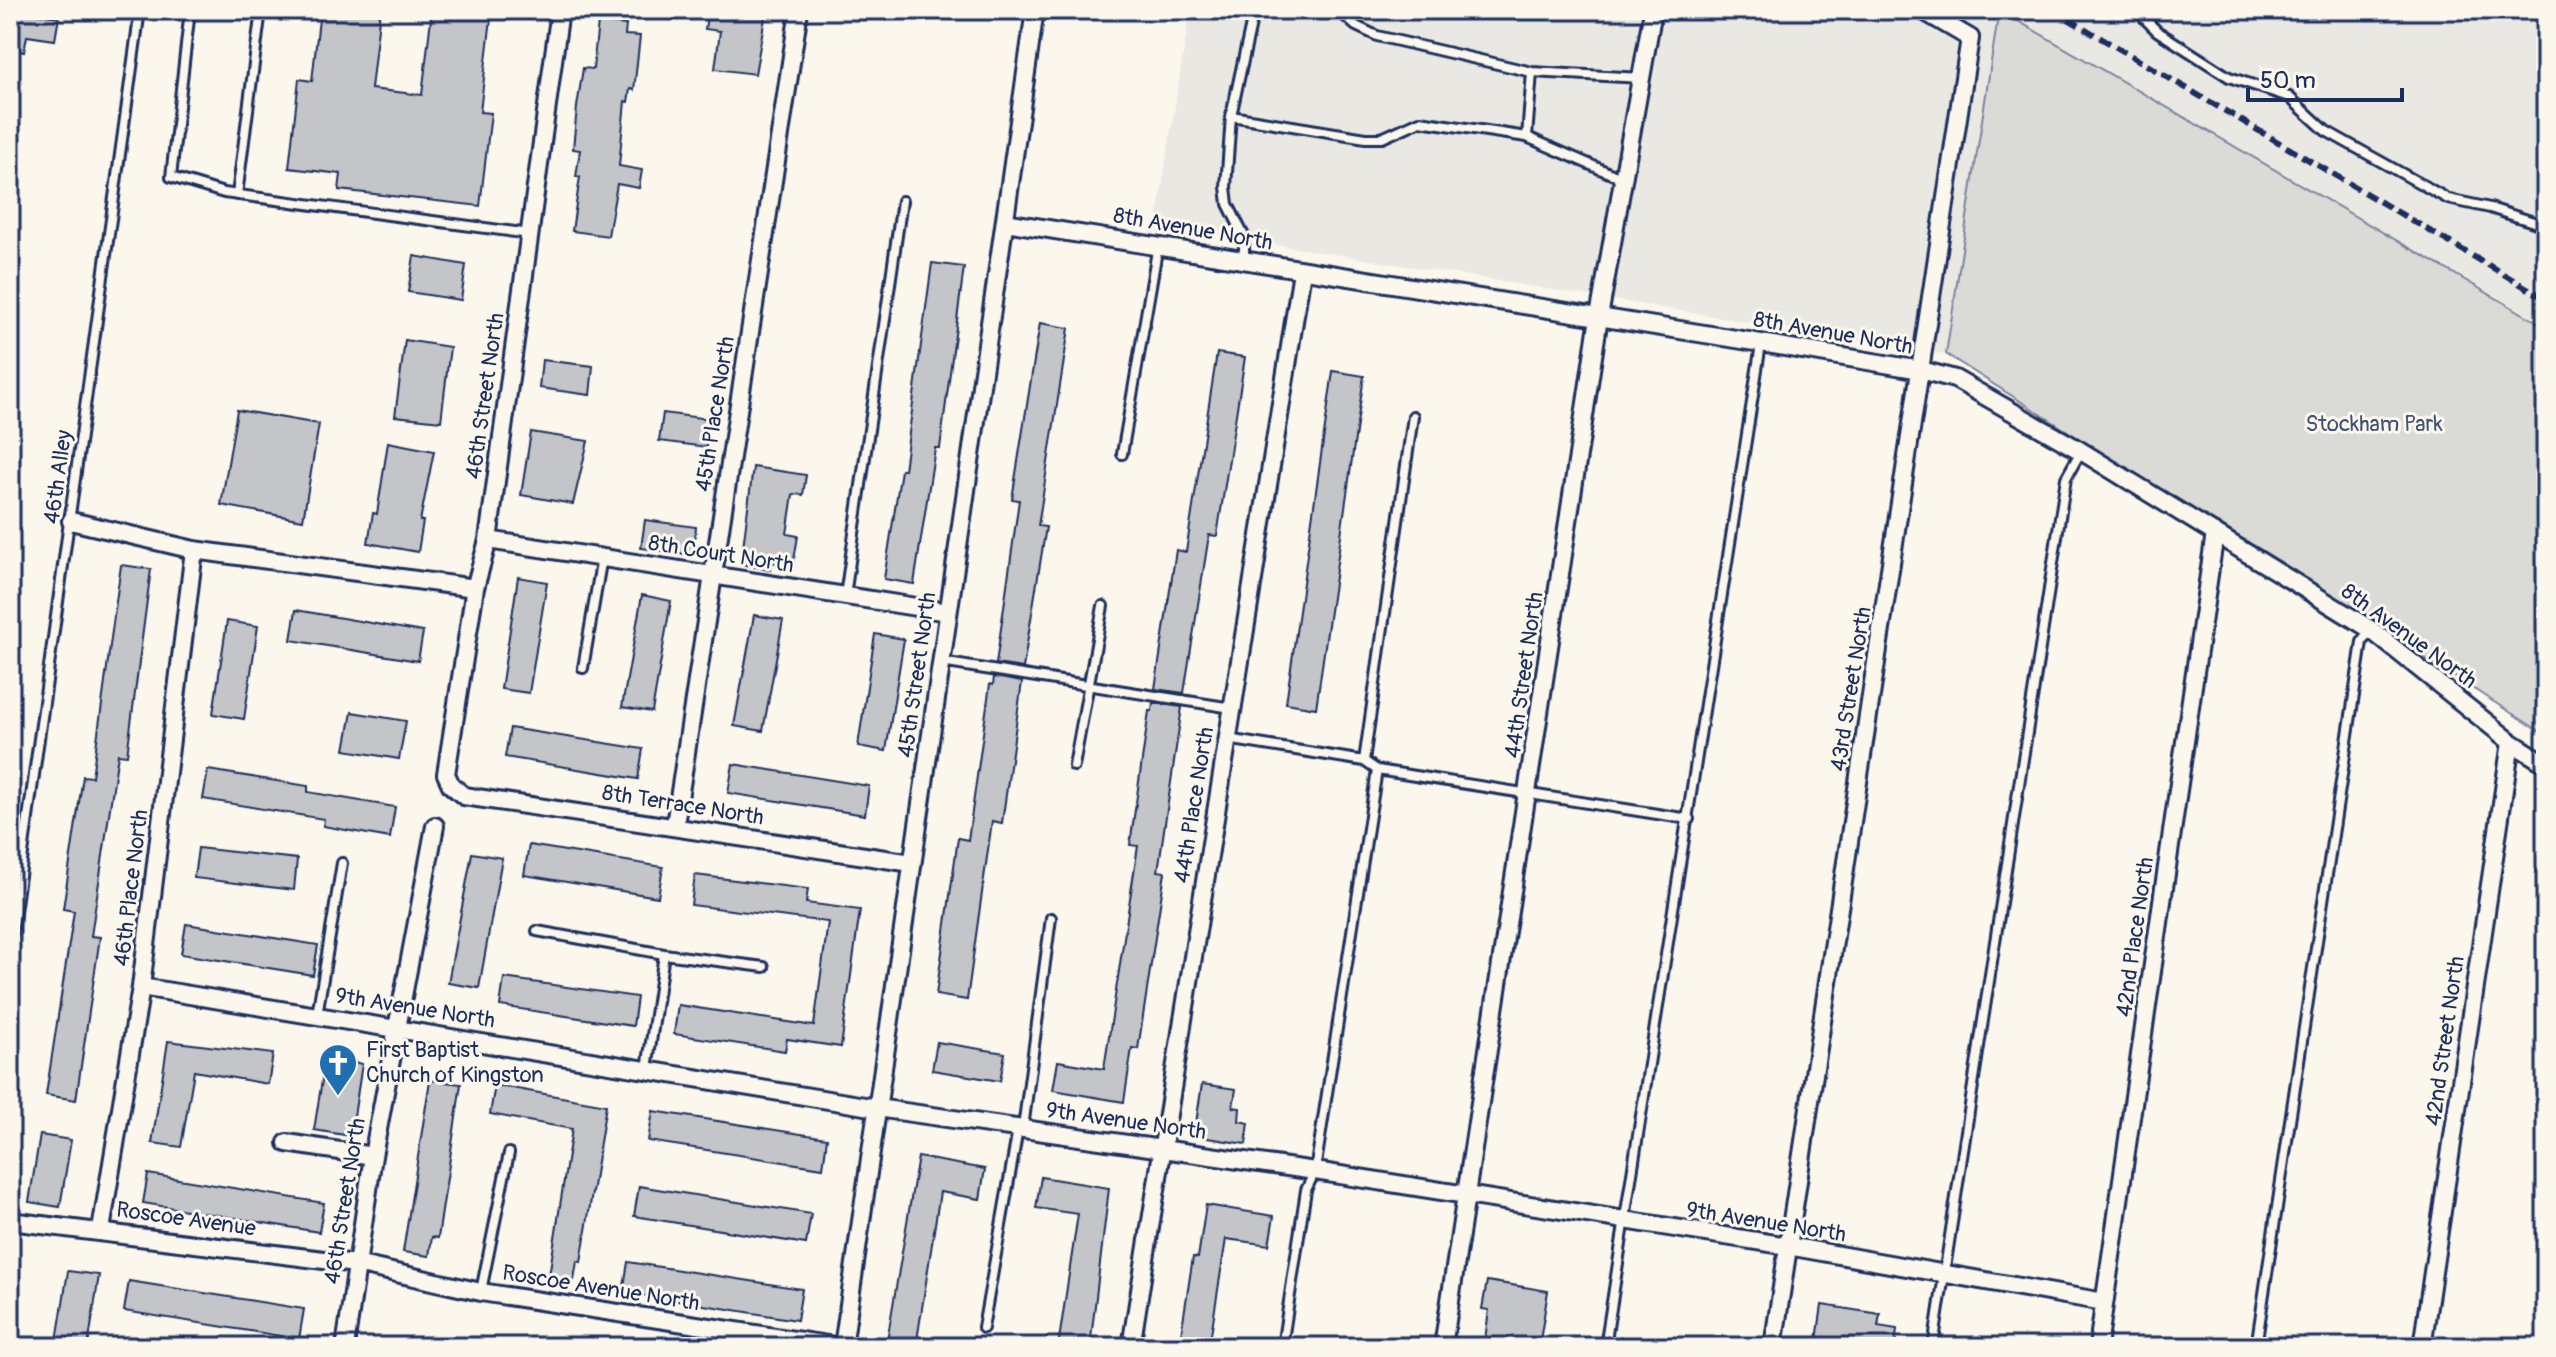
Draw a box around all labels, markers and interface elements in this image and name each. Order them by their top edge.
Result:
scale bar [2248,52,2402,102]
text: 50 m [2260,66,2316,95]
street label: 8th Avenue North [1111,201,1275,257]
street label: 8th Avenue North [1751,305,1915,361]
street label: 46th Street North [459,311,511,481]
street label: 45th Place North [689,334,741,494]
park label: Stockham Park [2305,410,2443,438]
street label: 46th Alley [38,428,78,526]
street label: 8th Court North [646,529,796,579]
street label: 8th Avenue North [2336,577,2482,695]
street label: 45th Street North [892,590,942,760]
street label: 44th Street North [1498,590,1550,760]
street label: 43rd Street North [1824,605,1878,773]
street label: 44th Place North [1168,725,1220,885]
street label: 8th Terrace North [600,778,766,832]
street label: 46th Place North [107,808,155,968]
street label: 42nd Place North [2110,855,2160,1019]
street label: 42nd Street North [2419,954,2471,1128]
street label: 9th Avenue North [333,982,497,1034]
place label: First Baptist Church of Kingston [366,1036,544,1089]
church icon: First Baptist Church of Kingston [317,1042,359,1097]
street label: 9th Avenue North [1044,1096,1208,1146]
street label: 46th Street North [318,1116,372,1286]
street label: Roscoe Avenue [114,1195,258,1243]
street label: 9th Avenue North [1684,1196,1848,1248]
street label: Roscoe Avenue North [500,1259,702,1317]

